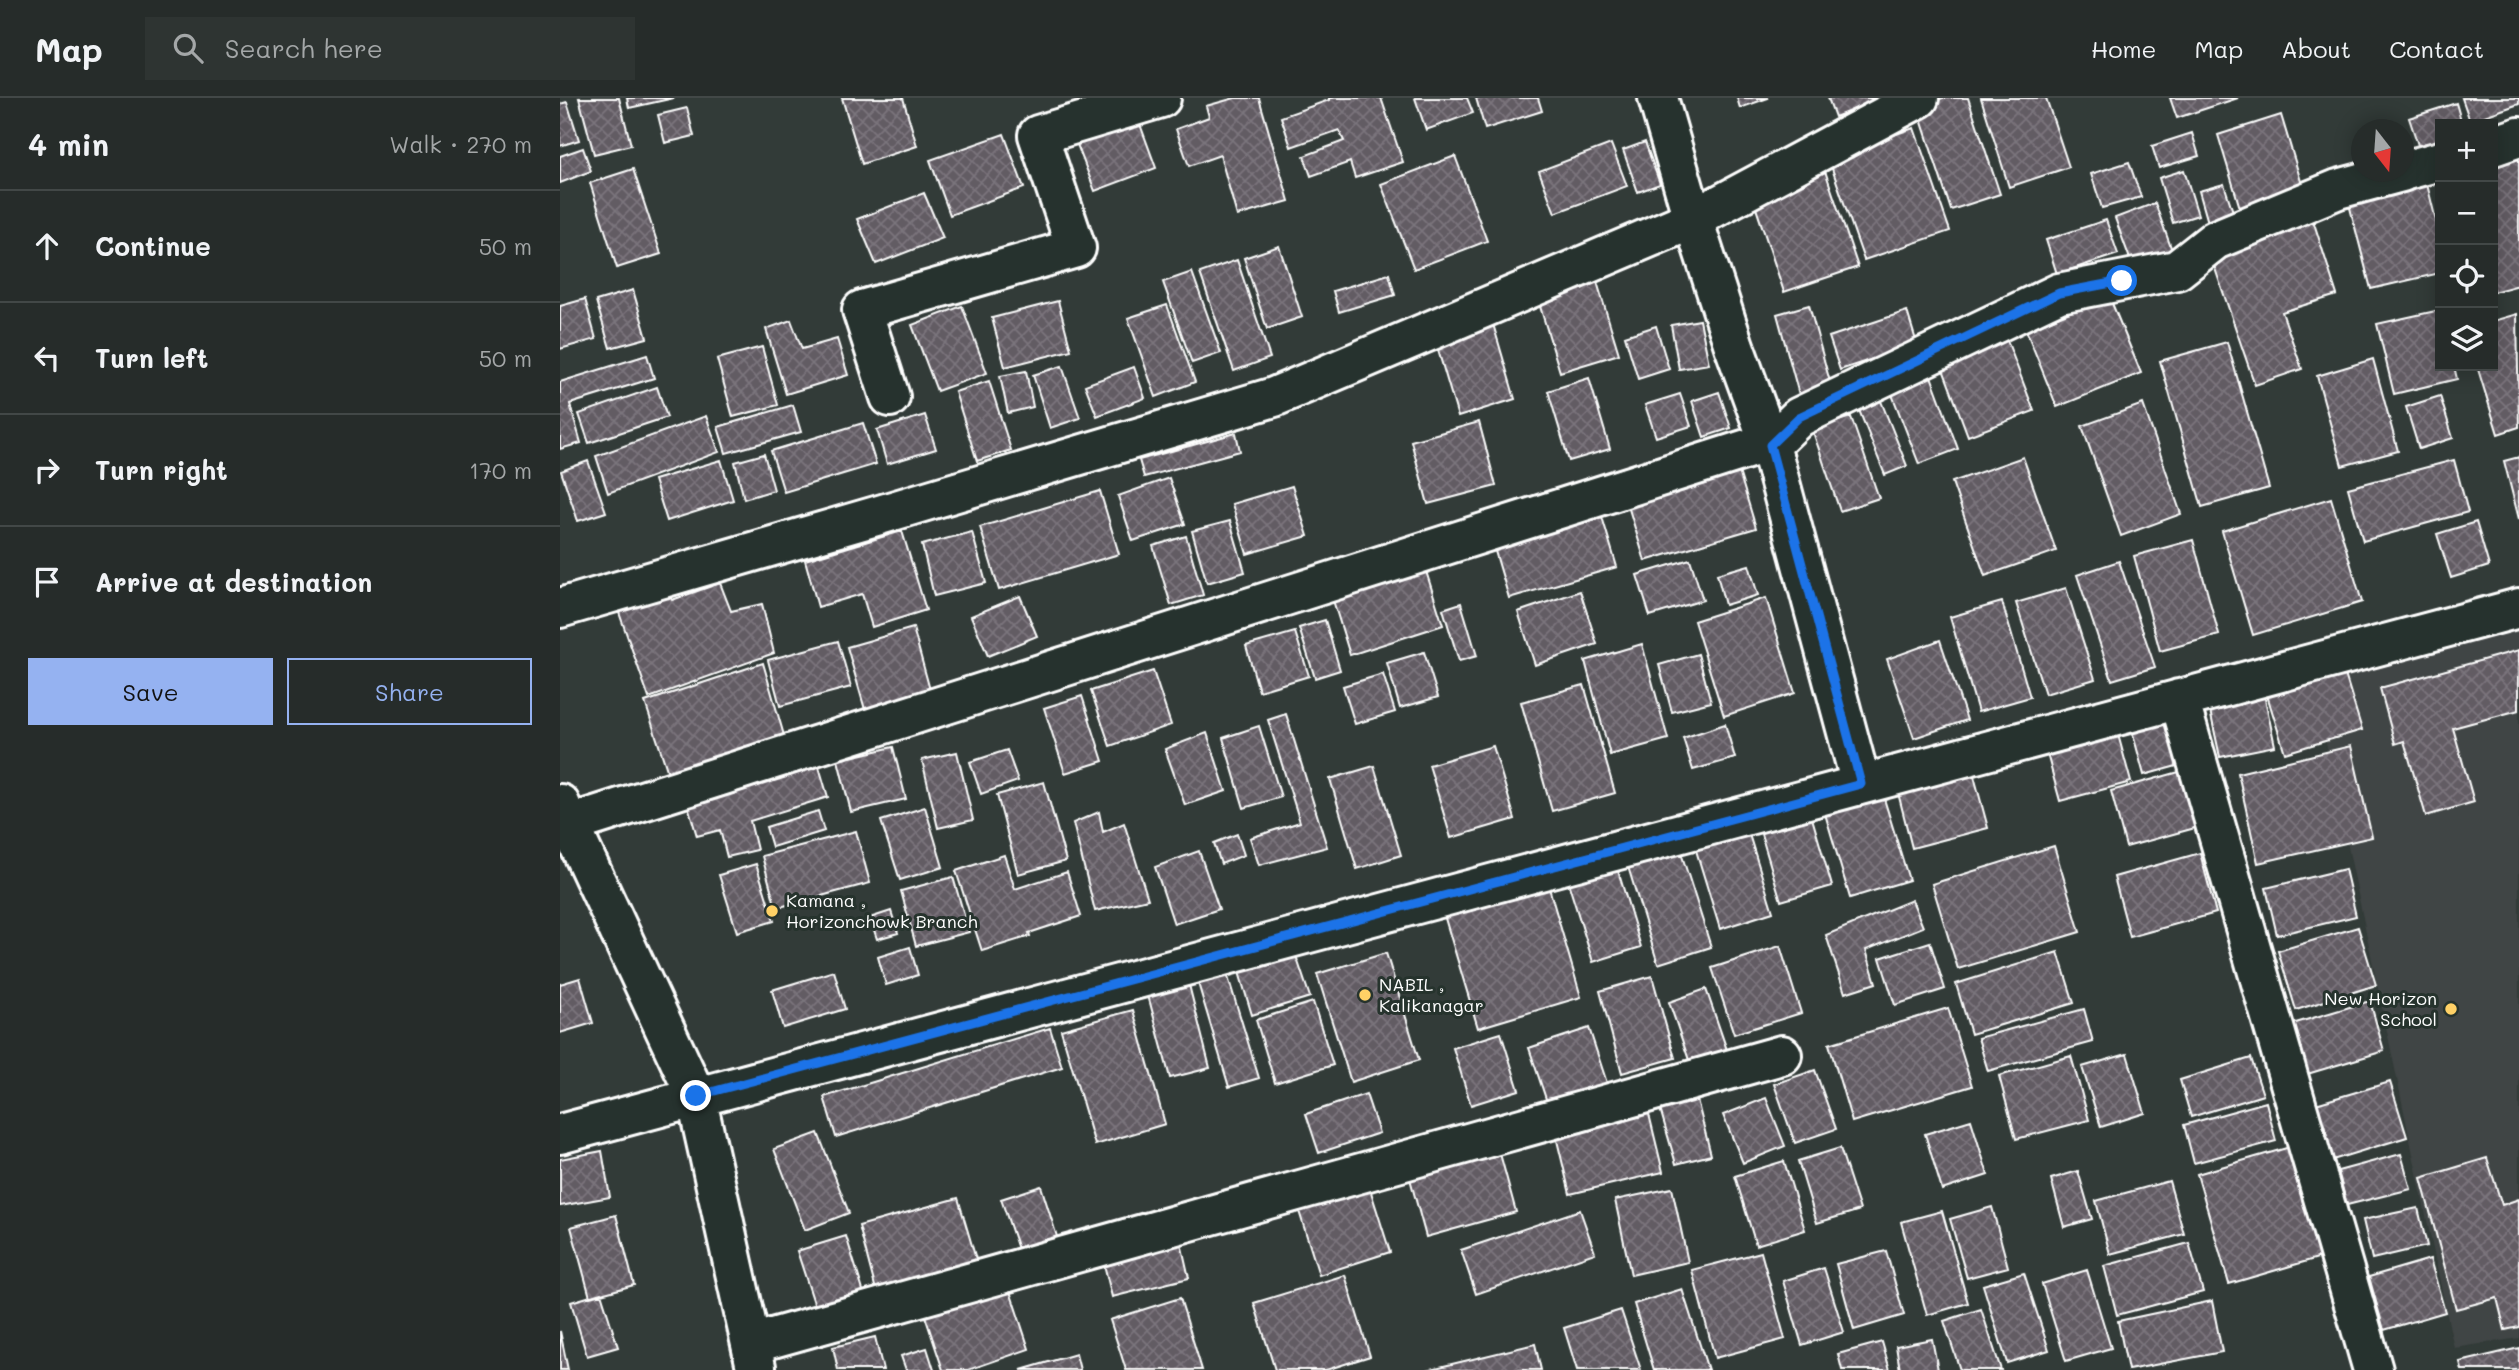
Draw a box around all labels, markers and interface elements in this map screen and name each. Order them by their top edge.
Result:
search box [145,17,635,80]
text: Map [35,27,103,70]
icon: search [169,29,207,67]
text: Search here [225,31,383,65]
text: Home [2091,33,2156,64]
text: Map [2194,33,2243,64]
text: About [2281,33,2351,64]
text: Contact [2389,33,2484,64]
north arrow [2351,119,2414,182]
map controls [2435,119,2498,371]
button: + [2435,119,2498,182]
text: 4 min [28,124,109,164]
text: Walk · 270 m [389,129,532,159]
button: − [2435,182,2498,245]
icon: ahead [28,227,66,265]
text: Continue [95,229,211,263]
text: 50 m [479,231,532,261]
button: locate [2435,245,2498,308]
route start [2106,265,2137,296]
button: layers [2435,308,2498,371]
icon: left [28,339,66,377]
text: Turn left [95,341,208,375]
text: 50 m [479,343,532,373]
icon: right [28,451,66,489]
text: Turn right [95,453,228,487]
text: 170 m [469,455,532,485]
icon: arrive [28,563,66,601]
text: Arrive at destination [95,565,372,599]
button: Save [28,658,273,725]
button: Share [287,658,532,725]
place label: Kamana , Horizonchowk Branch [786,888,978,933]
marker: Kamana , Horizonchowk Branch [764,903,780,919]
place label: NABIL , Kalikanagar [1379,972,1484,1017]
place label: New Horizon School [2324,986,2437,1031]
marker: NABIL , Kalikanagar [1357,987,1373,1003]
marker: New Horizon School [2443,1001,2459,1017]
route end [680,1080,711,1111]

